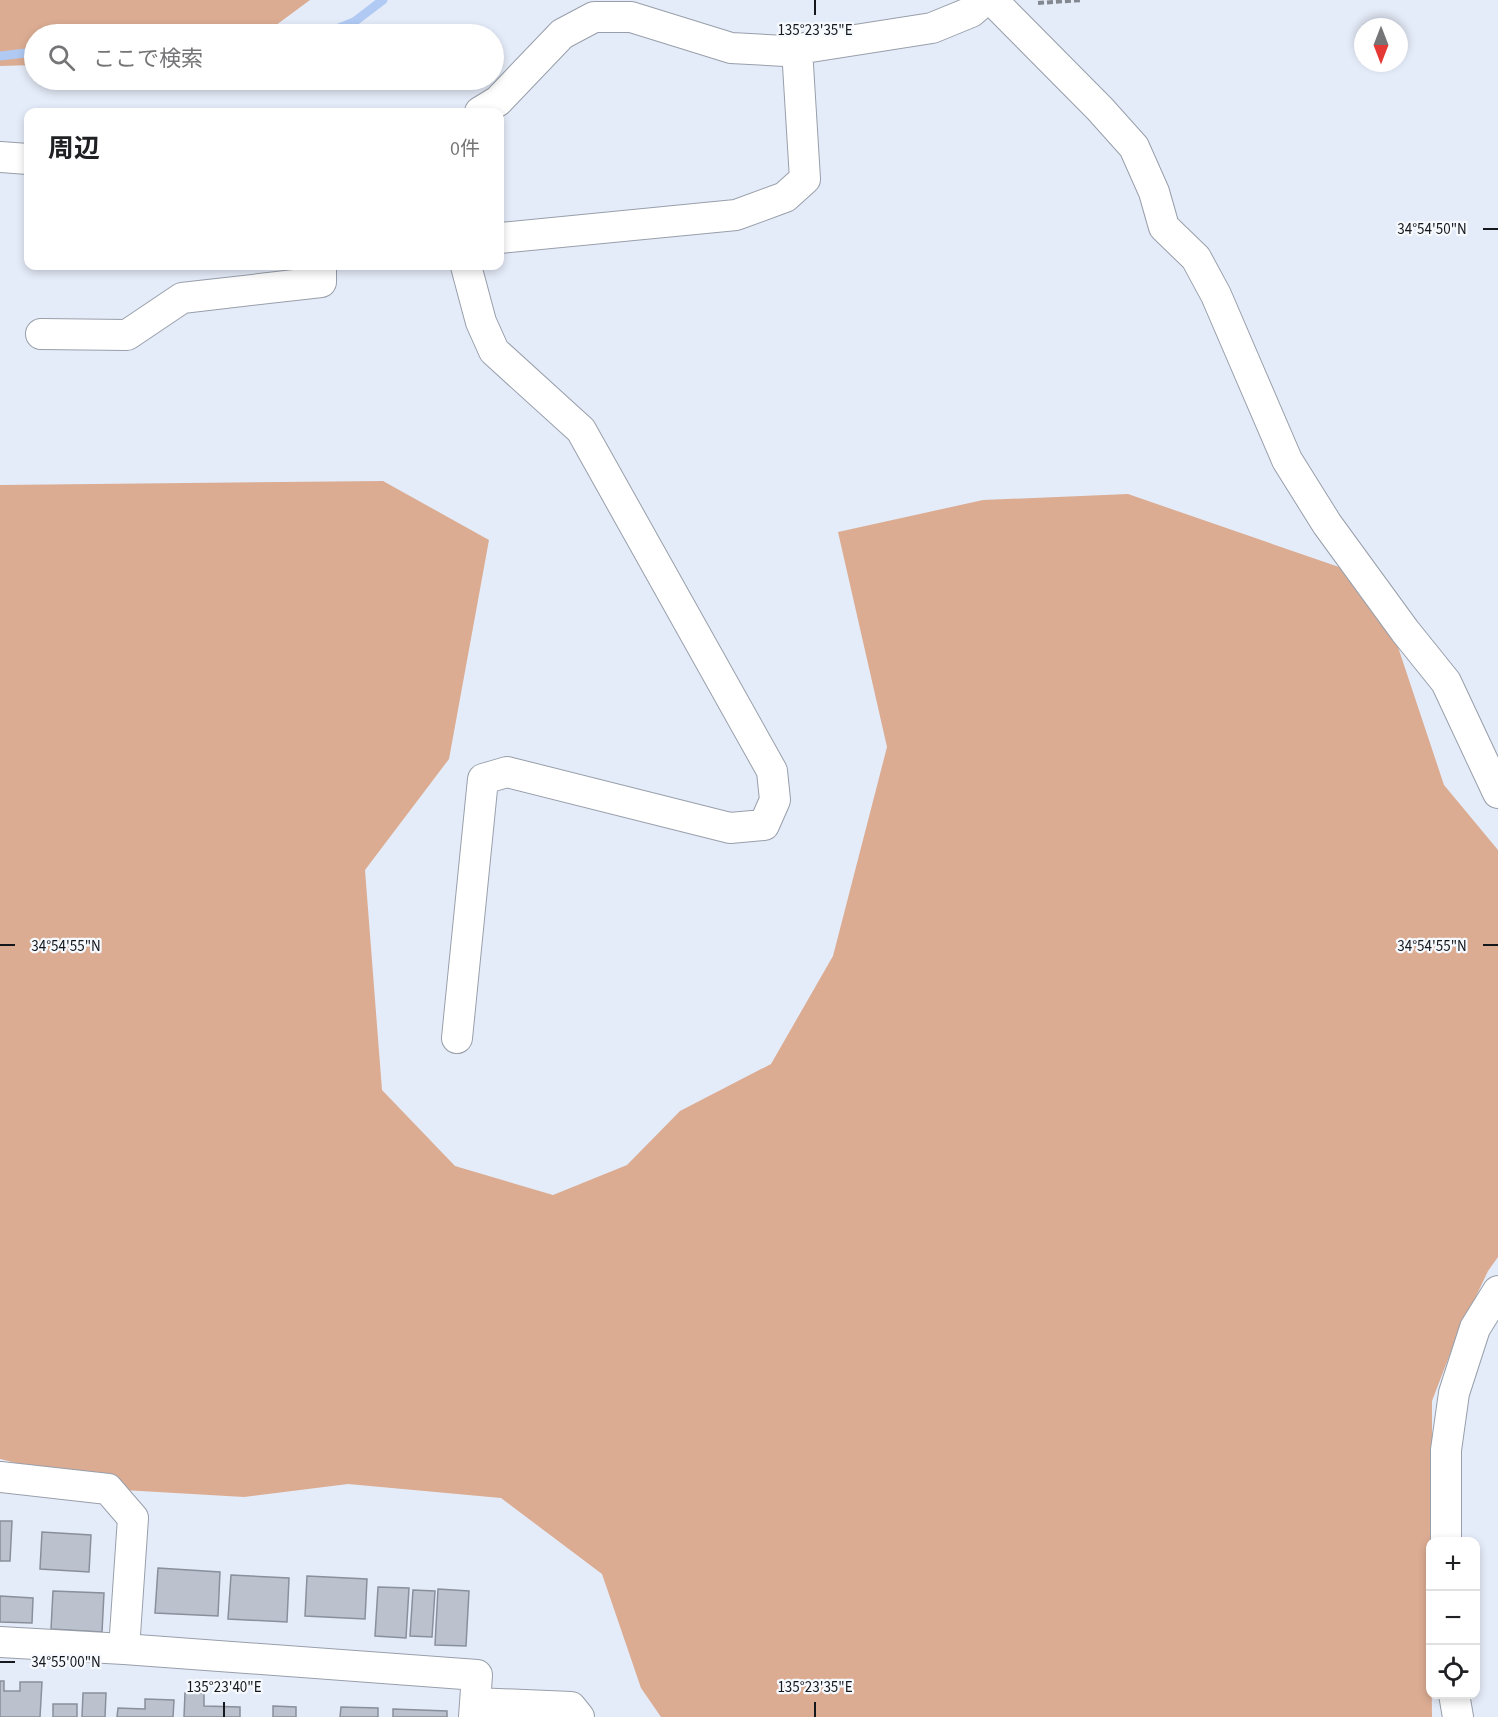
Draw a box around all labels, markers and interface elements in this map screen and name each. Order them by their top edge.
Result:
north arrow [1354,18,1408,72]
text: 135°23'35"E [777,20,853,41]
search box [24,24,504,90]
icon: search [45,41,78,74]
text: ここで検索 [93,43,203,75]
text: 周辺 [48,130,100,167]
text: 0件 [450,135,480,163]
text: 34°54'50"N [1397,219,1467,240]
text: 34°54'55"N [31,936,101,957]
text: 34°54'55"N [1397,936,1467,957]
map controls [1426,1537,1480,1699]
button: + [1426,1537,1480,1591]
button: − [1426,1591,1480,1645]
button: locate [1426,1645,1480,1699]
text: 34°55'00"N [31,1652,101,1673]
text: 135°23'40"E [186,1677,262,1698]
text: 135°23'35"E [777,1677,853,1698]

